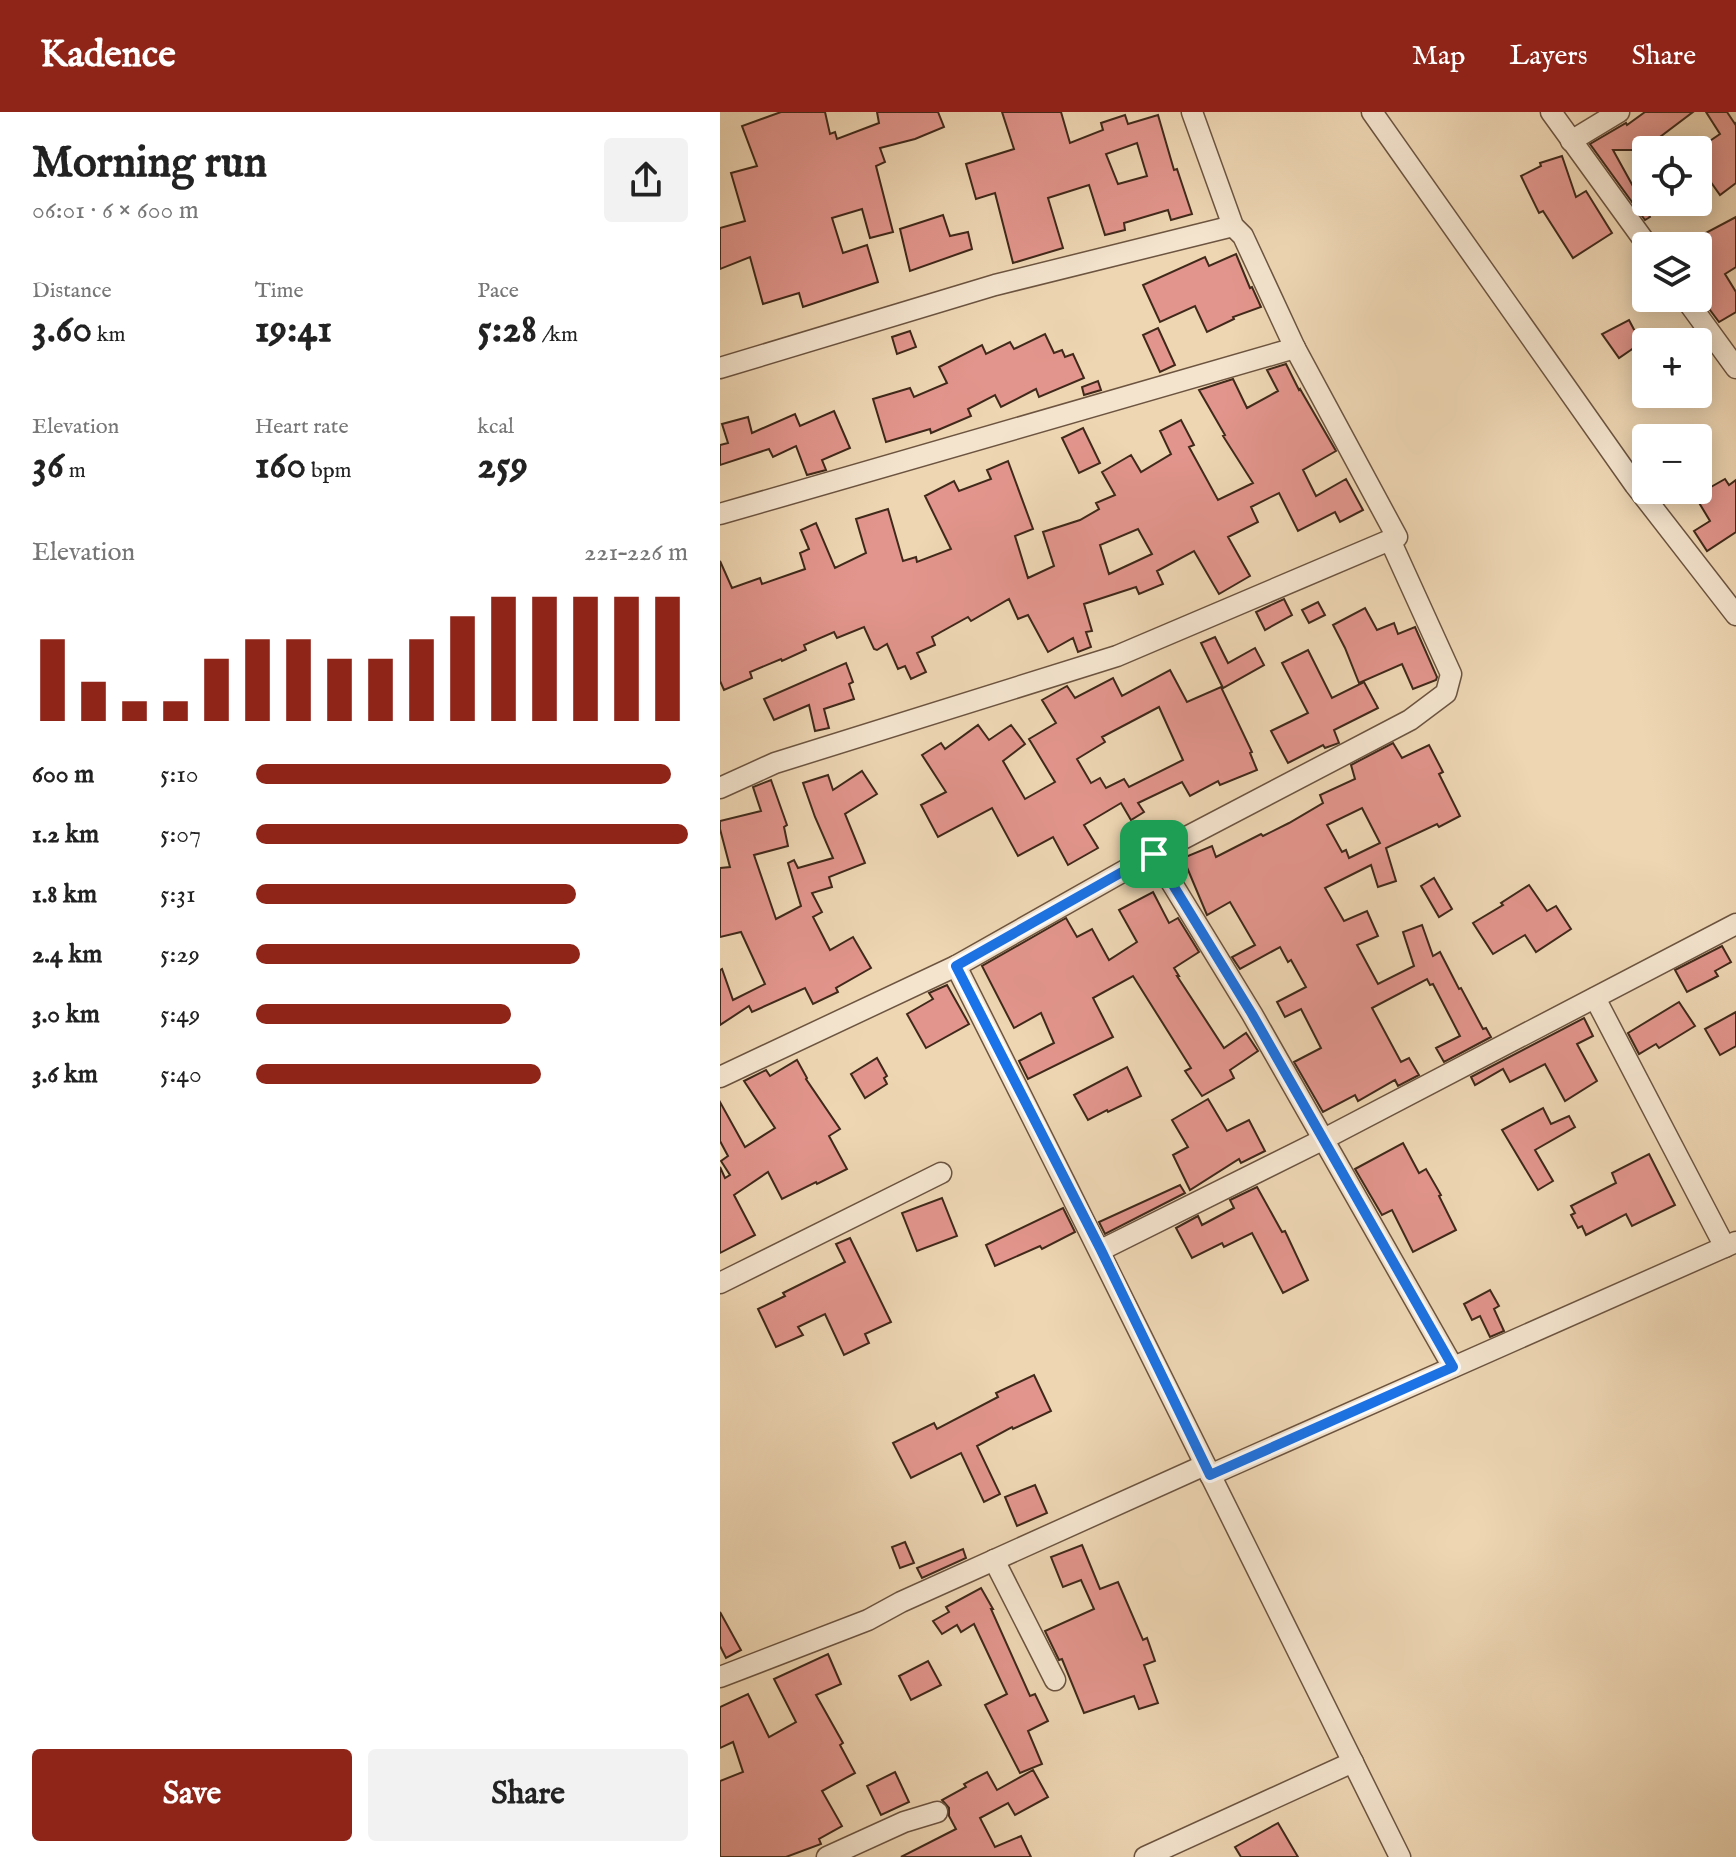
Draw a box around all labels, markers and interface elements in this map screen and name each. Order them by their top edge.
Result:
text: Kadence [40,32,176,80]
text: Map [1412,39,1465,74]
text: Layers [1509,39,1588,74]
text: Share [1632,39,1696,74]
text: Morning run [32,136,267,192]
map controls [1632,136,1712,504]
button: locate [1632,136,1712,216]
button: share [604,138,688,222]
text: 06:01 · 6 × 600 m [32,194,199,227]
button: layers [1632,232,1712,312]
text: Distance [32,277,112,305]
text: Time [255,277,304,305]
text: Pace [477,277,519,305]
text: 3.60 [32,305,92,356]
text: 19:41 [255,305,332,356]
text: 5:28 [477,305,537,356]
text: km [92,321,126,349]
text: /km [537,321,578,349]
button: + [1632,328,1712,408]
text: Elevation [32,413,119,441]
text: Heart rate [255,413,349,441]
text: kcal [477,413,514,441]
button: − [1632,424,1712,504]
text: 36 [32,441,64,492]
text: 160 [255,441,306,492]
text: 259 [477,441,528,492]
text: m [64,457,86,485]
text: bpm [306,457,352,485]
text: Elevation [32,536,135,569]
text: 221–226 m [584,536,688,569]
text: 600 m [32,758,94,791]
text: 5:10 [160,758,199,791]
text: 1.2 km [32,818,99,851]
text: 5:07 [160,818,201,851]
pin [1120,820,1188,888]
icon: arrive [1132,832,1176,876]
text: 1.8 km [32,878,97,911]
text: 5:31 [160,878,196,911]
text: 2.4 km [32,938,102,971]
text: 5:29 [160,938,200,971]
text: 3.0 km [32,998,100,1031]
text: 5:49 [160,998,200,1031]
text: 3.6 km [32,1058,98,1091]
text: 5:40 [160,1058,202,1091]
button: Save [32,1749,352,1841]
button: Share [368,1749,688,1841]

